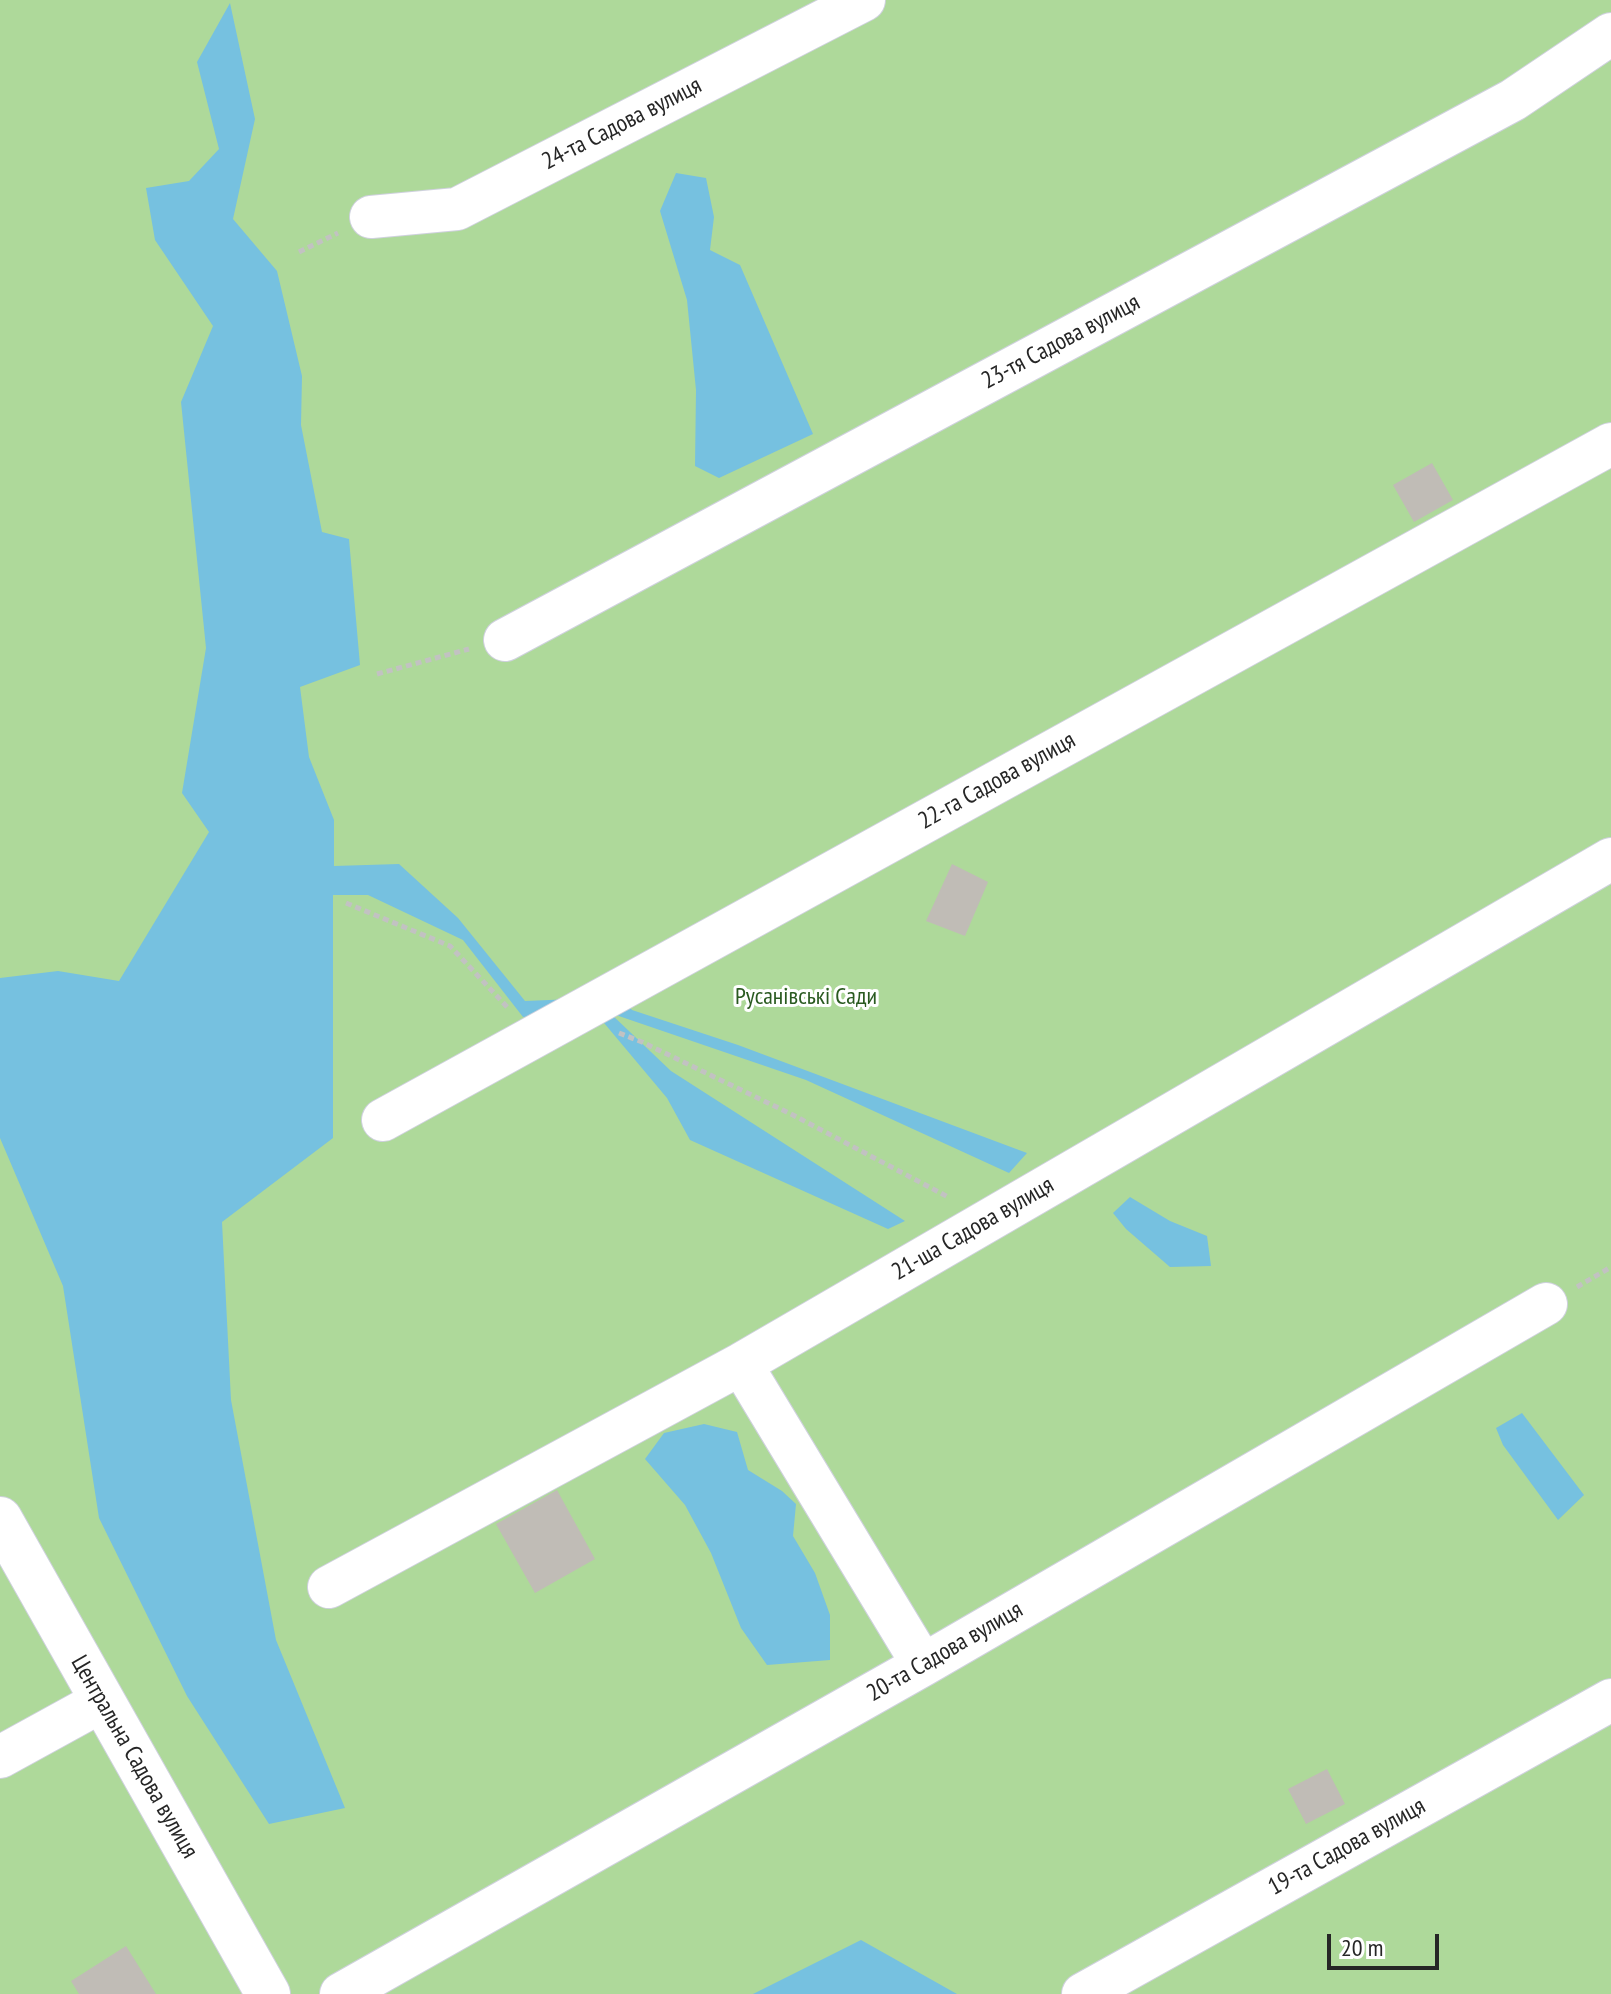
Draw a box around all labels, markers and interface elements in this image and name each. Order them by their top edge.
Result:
street label: 24-та Садова вулиця [537,71,707,177]
street label: 23-тя Садова вулиця [977,288,1145,396]
street label: 22-га Садова вулиця [914,726,1080,836]
park label: Русанівські Сади [735,983,877,1011]
street label: 21-ша Садова вулиця [887,1171,1059,1287]
street label: 20-та Садова вулиця [862,1596,1028,1708]
street label: Центральна Садова вулиця [64,1651,204,1863]
street label: 19-та Садова вулиця [1263,1792,1431,1902]
scale bar [1331,1918,1443,1968]
text: 20 m [1341,1932,1383,1963]

